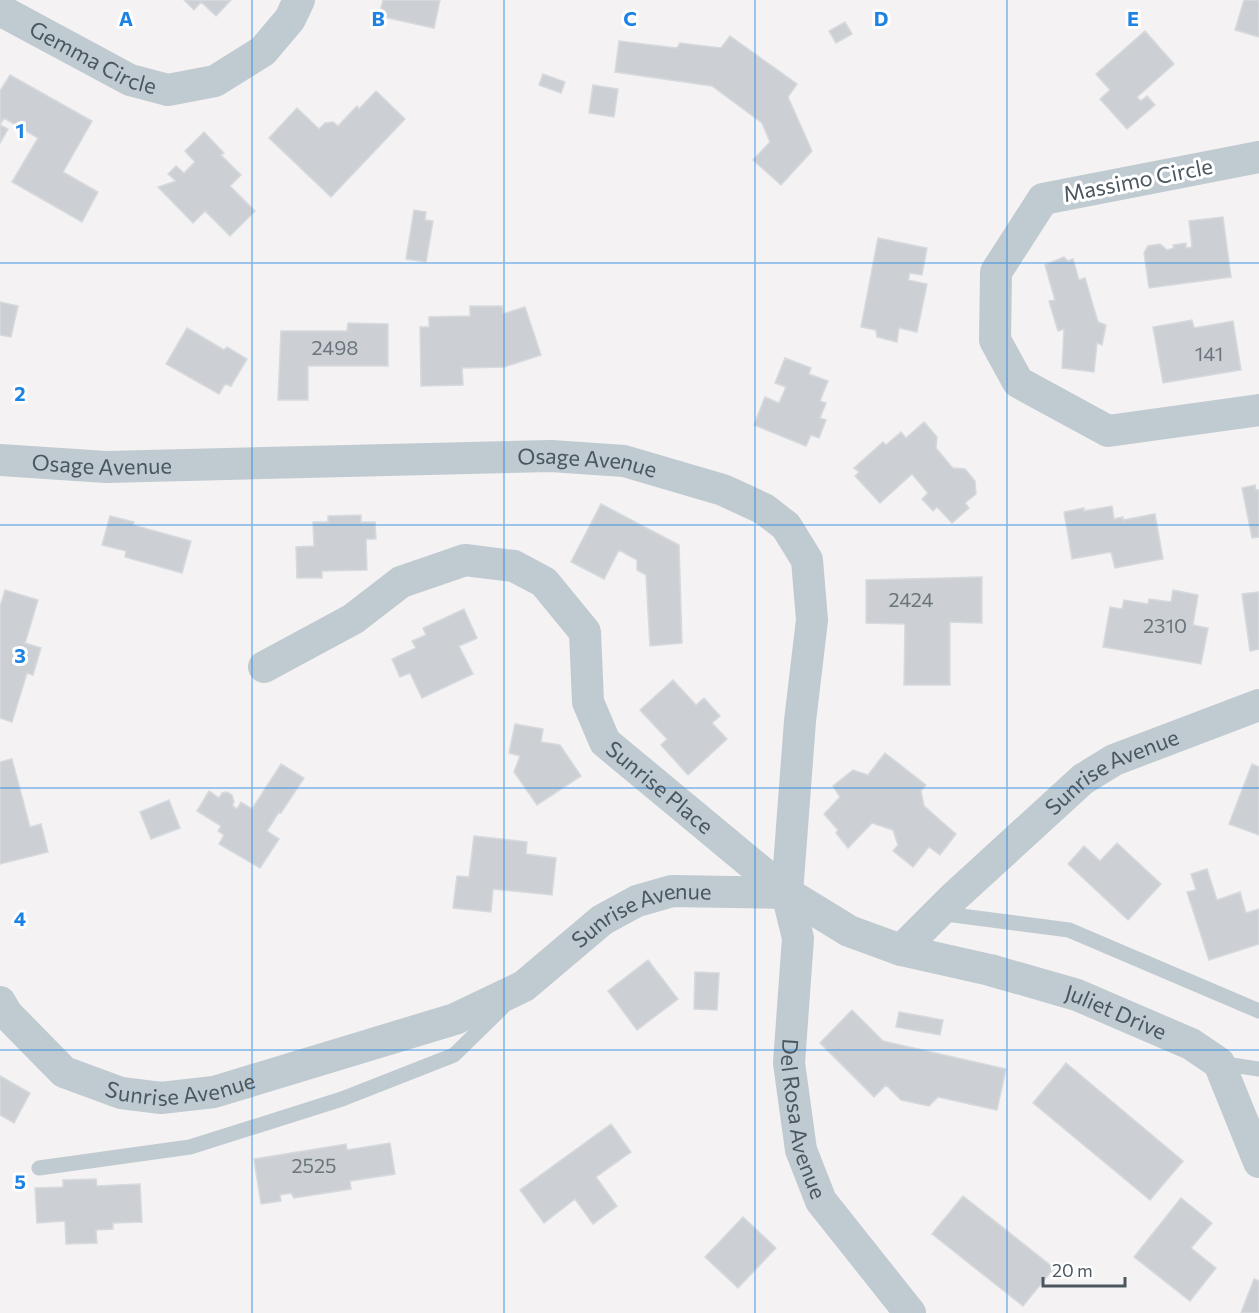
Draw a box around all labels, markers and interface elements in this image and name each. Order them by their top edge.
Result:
text: A [119,6,133,30]
text: B [371,6,385,30]
text: C [623,6,637,30]
text: D [874,6,888,30]
text: E [1127,6,1139,30]
street label: Gemma Circle [25,14,160,99]
text: 1 [15,118,25,142]
street label: Massimo Circle [1061,152,1215,207]
house number: 2498 [311,335,359,359]
house number: 141 [1195,341,1223,365]
text: 2 [14,381,26,405]
street label: Osage Avenue [517,442,660,483]
street label: Osage Avenue [31,448,172,480]
house number: 2424 [888,587,934,611]
house number: 2310 [1143,613,1187,637]
text: 3 [14,643,26,667]
street label: Sunrise Avenue [1039,723,1182,820]
street label: Sunrise Place [601,735,719,839]
street label: Sunrise Avenue [566,877,712,953]
text: 4 [14,906,26,930]
street label: Juliet Drive [1062,978,1171,1045]
street label: Del Rosa Avenue [776,1038,833,1203]
street label: Sunrise Avenue [102,1066,258,1111]
house number: 2525 [291,1153,337,1177]
text: 5 [14,1169,26,1193]
scale bar [1043,1250,1126,1288]
text: 20 m [1052,1259,1093,1281]

